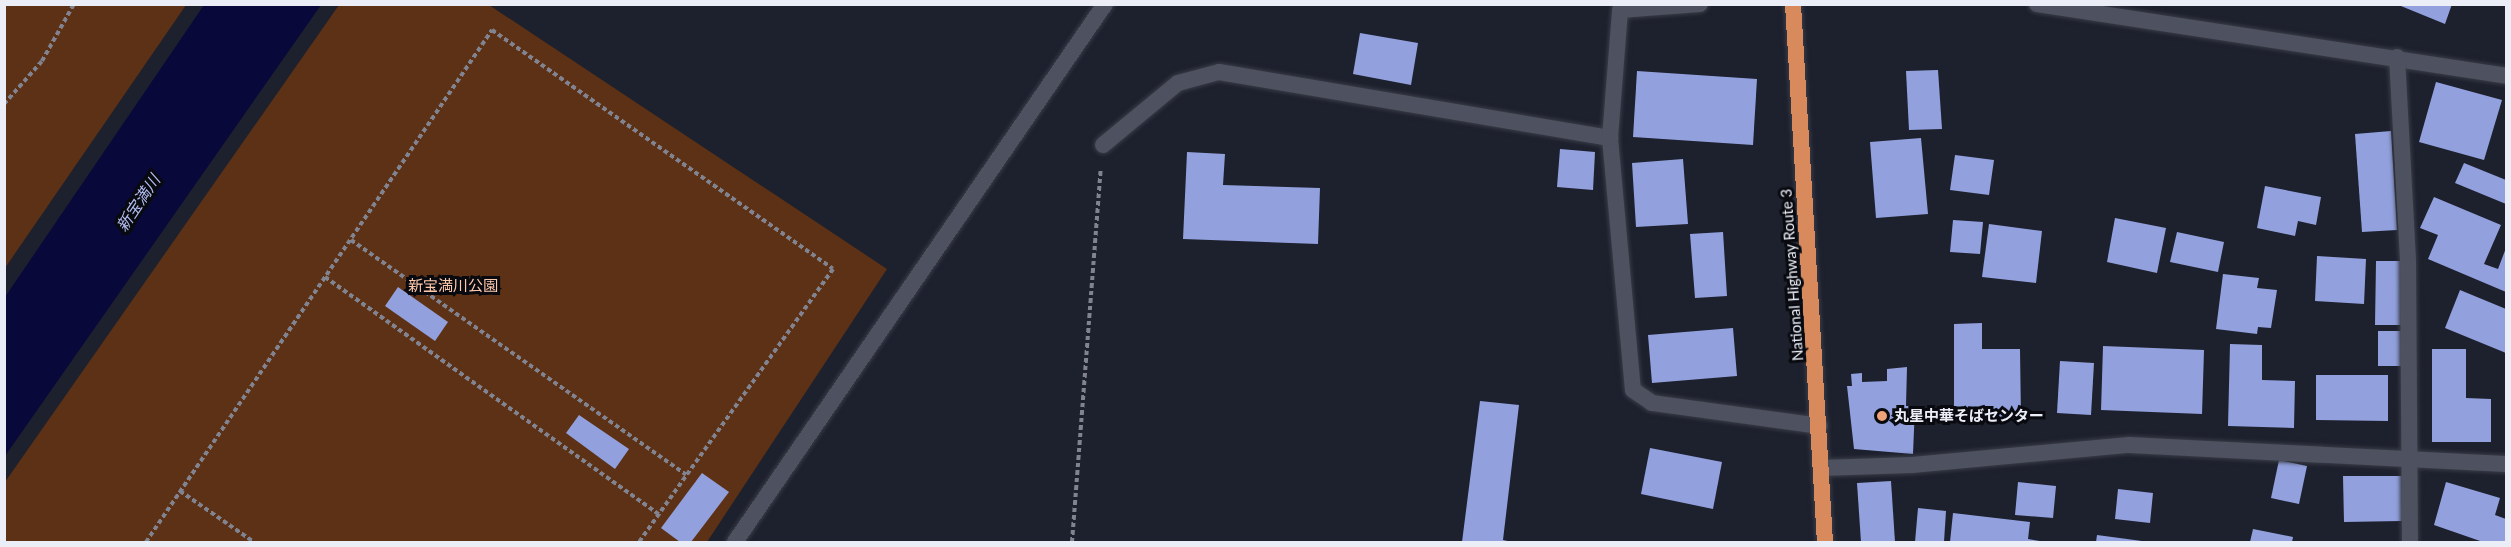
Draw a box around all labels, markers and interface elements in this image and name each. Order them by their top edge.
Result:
water label: 新宝満川 [112,171,164,235]
street label: National Highway Route 3 [1777,188,1807,362]
park label: 新宝満川公園 [408,277,498,295]
place label: 丸星中華そばセンター [1894,407,2044,425]
marker: 丸星中華そばセンター [1875,409,1889,423]

